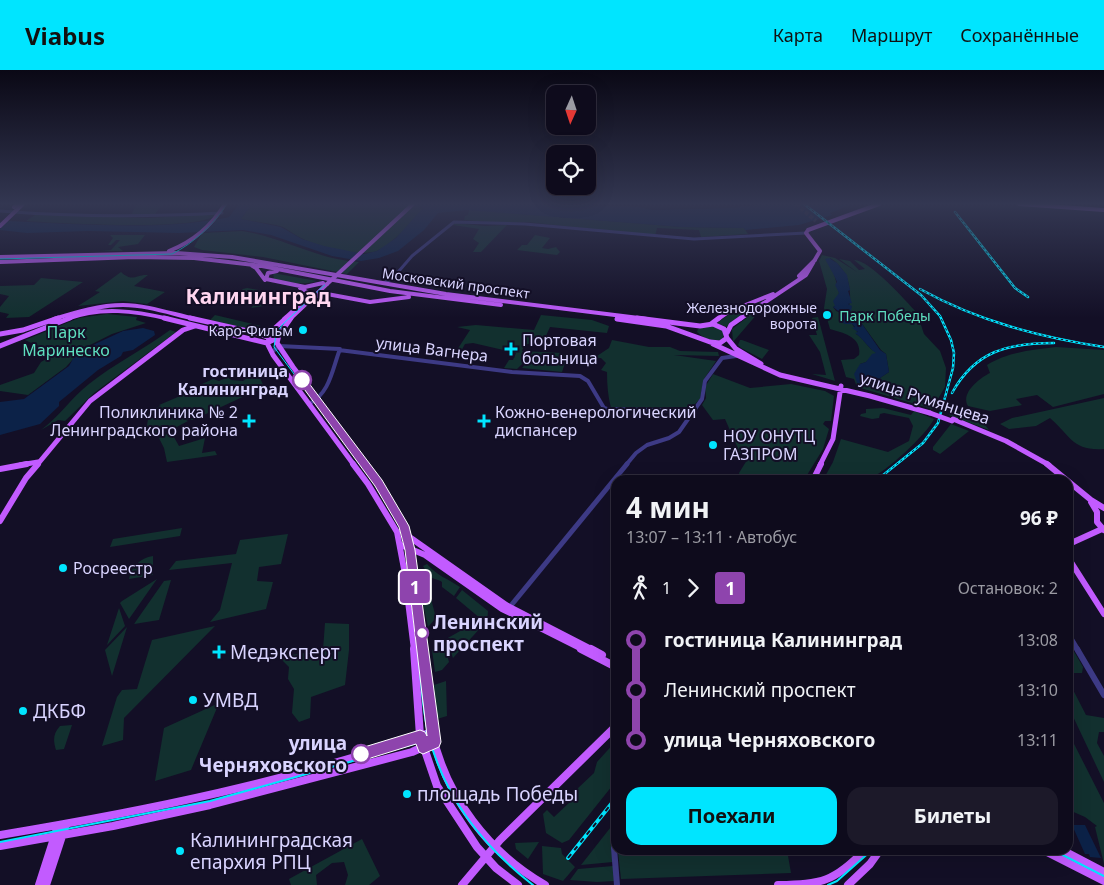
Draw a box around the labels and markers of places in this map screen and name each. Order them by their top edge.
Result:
place label: Железнодорожные ворота [686,298,817,333]
marker: Железнодорожные ворота [821,309,833,321]
place label: Каро-Фильм [209,321,293,340]
marker: Каро-Фильм [297,324,309,336]
place label: Портовая больница [522,329,598,369]
marker: Портовая больница [504,342,518,356]
place label: гостиница Калининград [178,360,289,400]
marker: гостиница Калининград [292,370,312,390]
place label: Поликлиника № 2 Ленинградского района [50,401,238,441]
place label: Кожно-венерологический диспансер [495,401,697,441]
marker: Поликлиника № 2 Ленинградского района [242,414,256,428]
marker: Кожно-венерологический диспансер [477,414,491,428]
place label: НОУ ОНУТЦ ГАЗПРОМ [723,425,815,465]
marker: НОУ ОНУТЦ ГАЗПРОМ [707,439,719,451]
place label: Росрeeстр [73,557,153,579]
marker: Росрeeстр [57,562,69,574]
place label: Ленинский проспект [433,609,543,657]
marker: Ленинский проспект [415,626,429,640]
place label: Медэксперт [230,639,340,665]
marker: Медэксперт [212,645,226,659]
place label: УМВД [203,687,258,713]
marker: УМВД [187,694,199,706]
place label: ДКБФ [33,698,86,724]
marker: ДКБФ [17,705,29,717]
place label: улица Черняховского [199,730,347,778]
marker: улица Черняховского [351,744,371,764]
place label: площадь Победы [417,781,578,807]
marker: площадь Победы [401,788,413,800]
place label: Калининградская епархия РПЦ [190,827,353,875]
marker: Калининградская епархия РПЦ [174,845,186,857]

